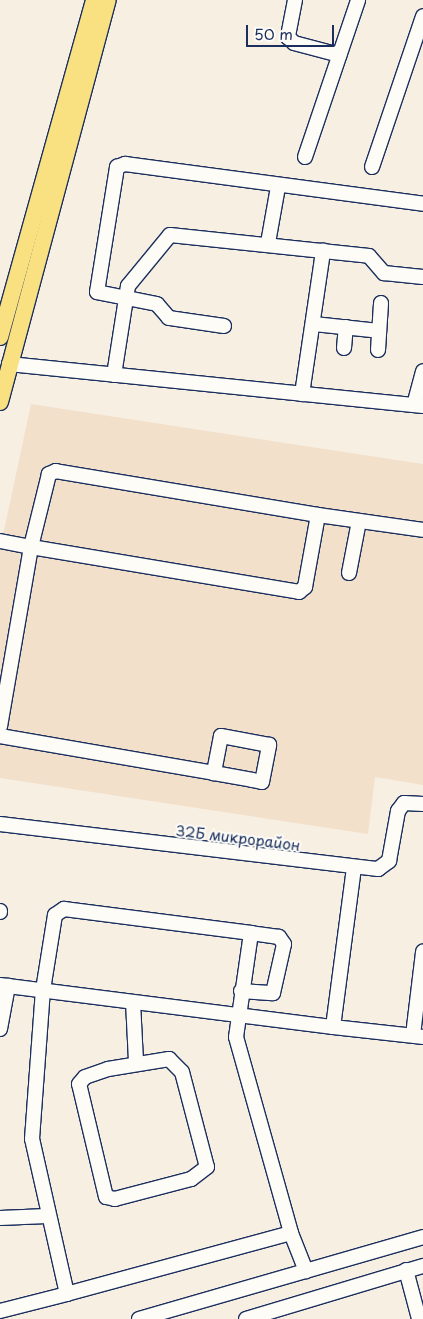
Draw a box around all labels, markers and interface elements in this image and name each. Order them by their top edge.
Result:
scale bar [248,15,336,47]
text: 50 m [254,22,293,45]
street label: 32Б микрорайон [174,820,302,854]

